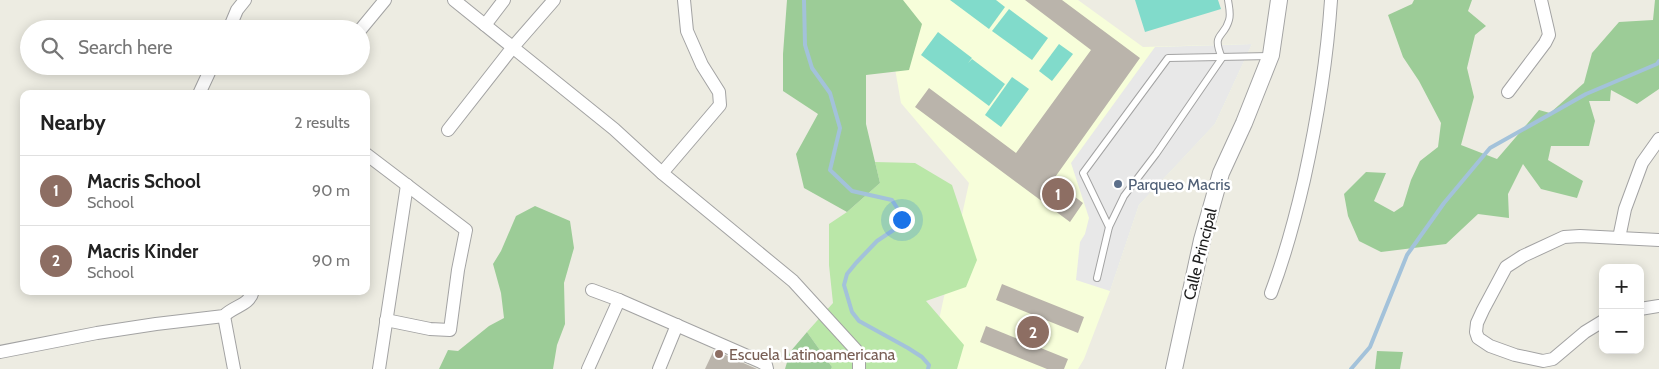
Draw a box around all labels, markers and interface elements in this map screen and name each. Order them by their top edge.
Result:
search box [20,20,370,75]
icon: search [38,34,66,62]
text: Search here [78,36,172,59]
text: Nearby [40,110,106,135]
text: 2 results [294,113,350,132]
text: Macris School [87,170,201,193]
pin: 1 [1042,175,1074,213]
place label: Parqueo Macris [1128,175,1231,194]
marker: Parqueo Macris [1112,178,1124,190]
text: 1 [53,181,59,200]
text: 90 m [312,181,350,200]
text: School [87,193,134,212]
street label: Calle Principal [1179,206,1221,302]
your location [889,207,915,233]
text: Macris Kinder [87,240,198,263]
text: 2 [52,251,60,270]
text: 90 m [312,251,350,270]
text: School [87,263,134,282]
map controls [1599,264,1644,354]
button: + [1599,264,1644,309]
button: − [1599,309,1644,354]
pin: 2 [1017,313,1049,351]
place label: Escuela Latinoamericana [729,345,896,364]
marker: Escuela Latinoamericana [713,348,725,360]

